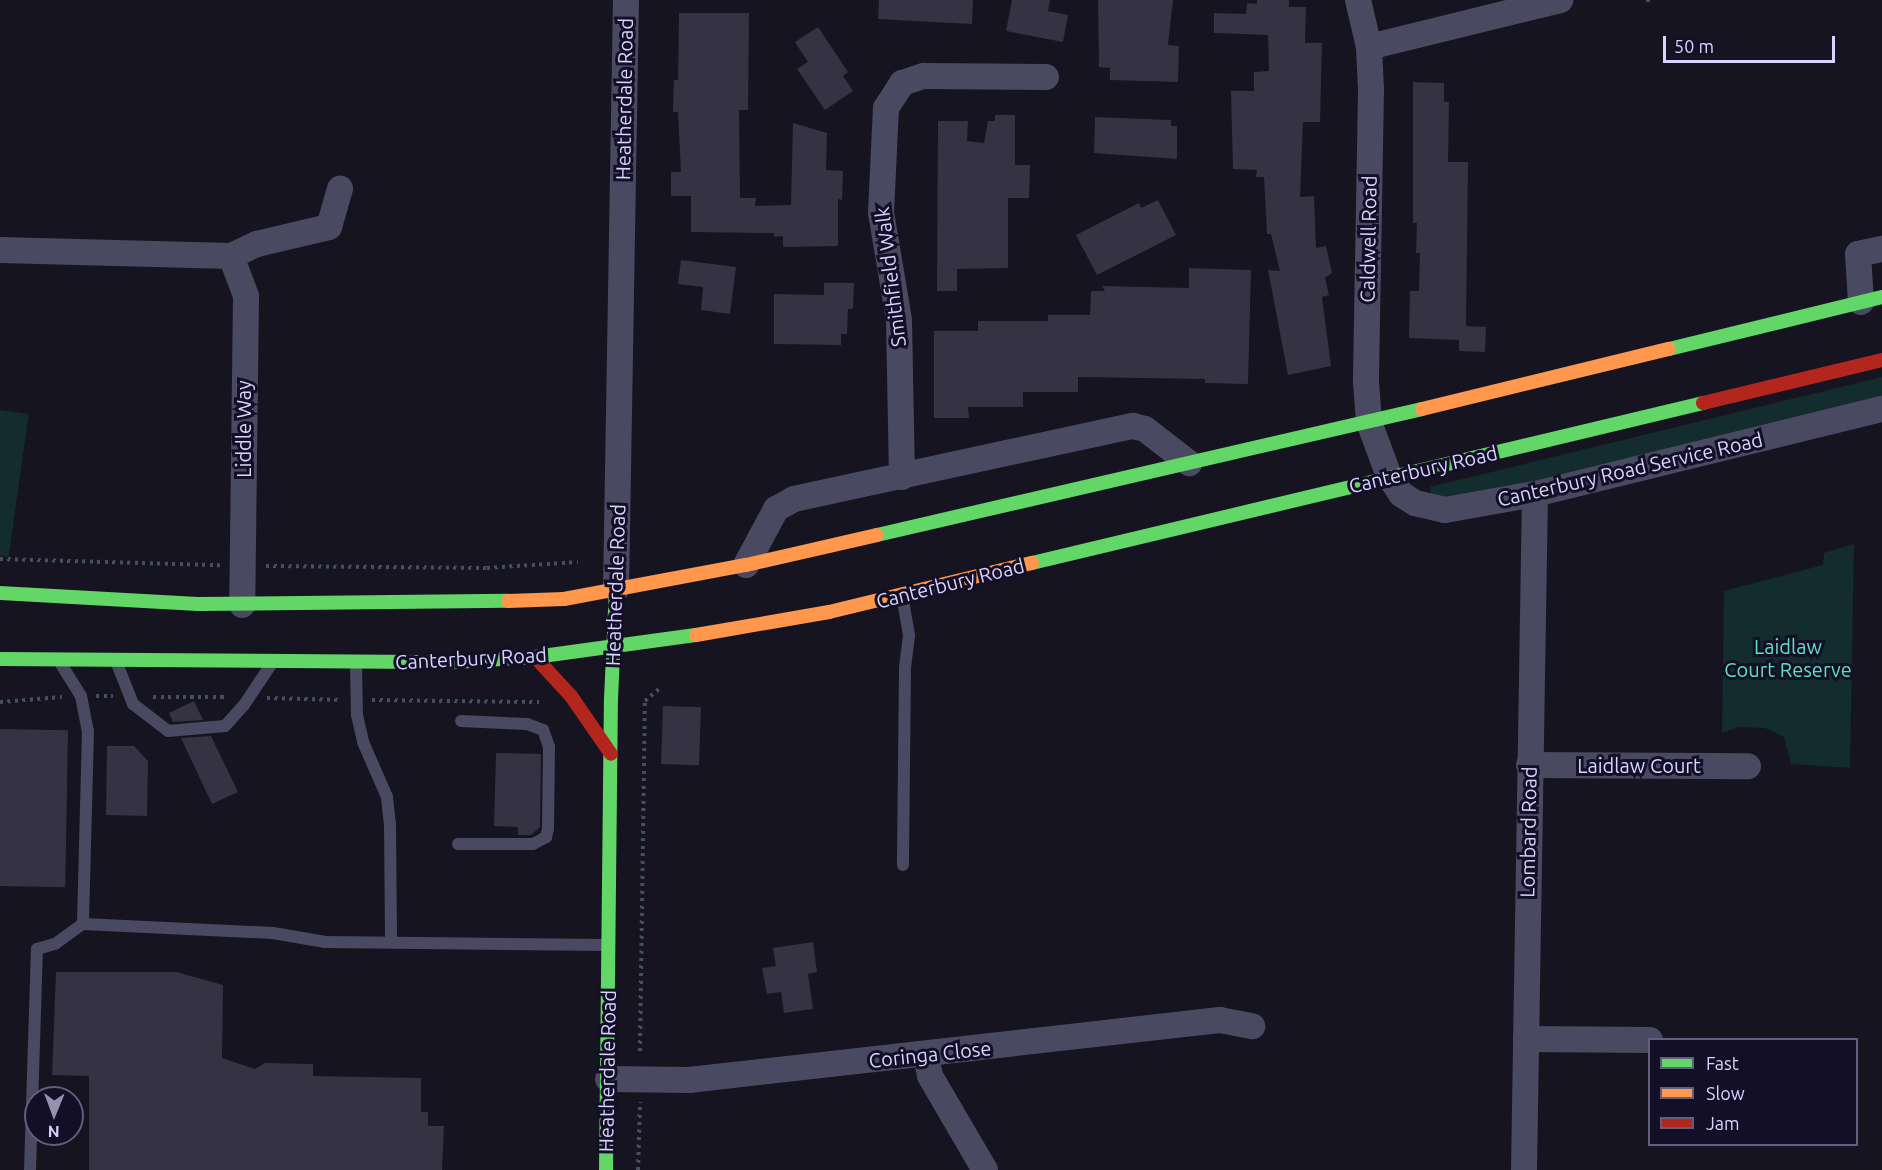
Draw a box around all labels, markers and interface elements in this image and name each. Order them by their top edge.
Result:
street label: Heatherdale Road [611,18,637,180]
scale bar [1666,24,1838,62]
text: 50 m [1674,36,1714,56]
street label: Caldwell Road [1355,175,1381,303]
street label: Smithfield Walk [870,206,910,348]
street label: Liddle Way [231,380,255,478]
street label: Canterbury Road Service Road [1495,427,1765,511]
street label: Canterbury Road [1346,440,1500,498]
street label: Heatherdale Road [600,504,630,666]
street label: Canterbury Road [873,553,1027,613]
park label: Laidlaw Court Reserve [1724,635,1852,682]
street label: Canterbury Road [395,642,547,674]
street label: Laidlaw Court [1577,753,1701,777]
street label: Lombard Road [1515,766,1541,898]
street label: Heatherdale Road [594,990,620,1152]
street label: Coringa Close [868,1036,992,1072]
legend [1648,1038,1858,1146]
text: Fast [1706,1053,1739,1073]
text: Slow [1706,1083,1745,1103]
north arrow [24,1086,84,1146]
text: Jam [1706,1113,1740,1133]
text: N [48,1123,60,1141]

